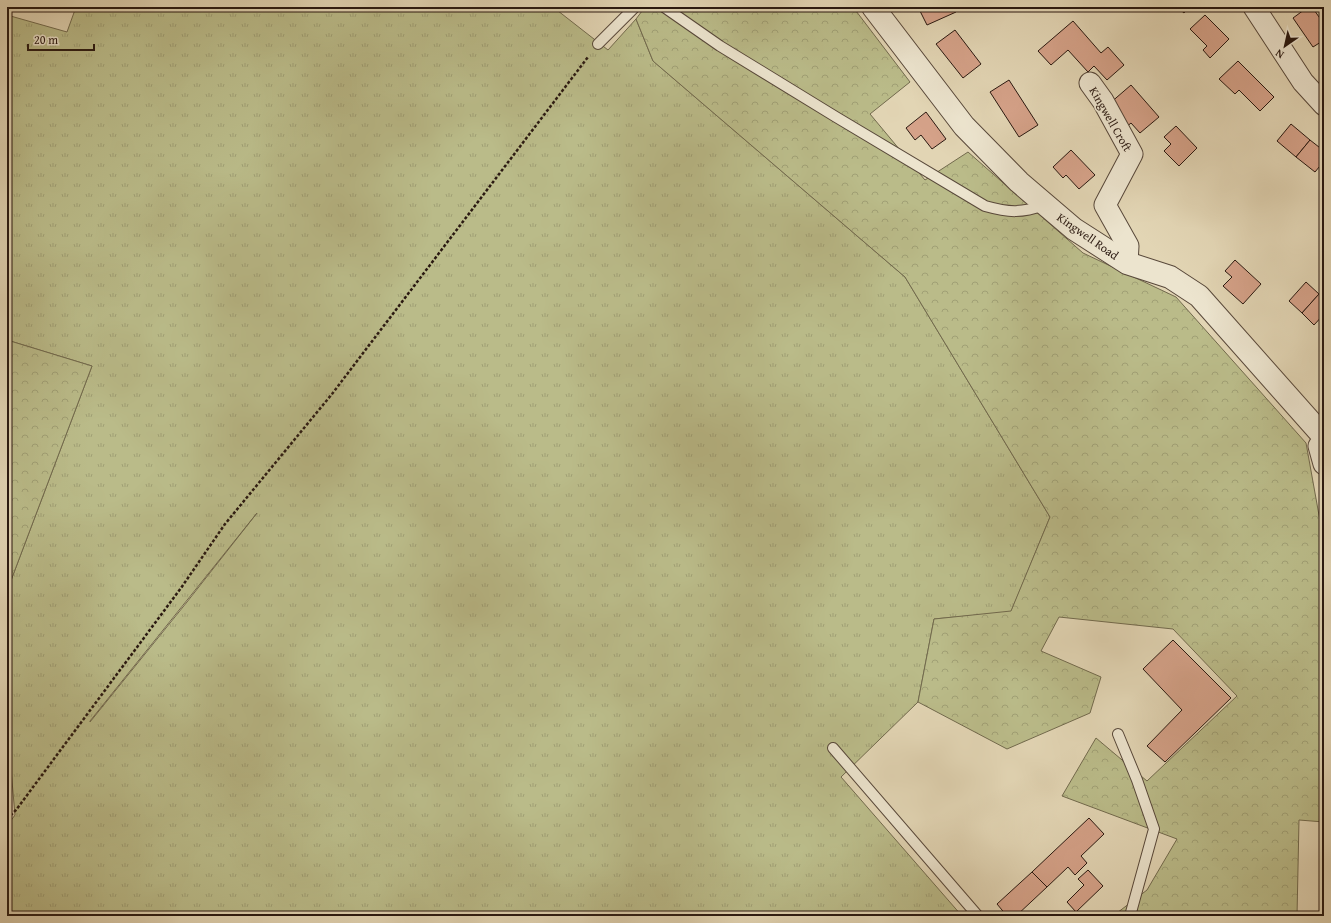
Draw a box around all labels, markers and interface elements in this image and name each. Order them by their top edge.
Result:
scale bar [28,26,94,52]
north arrow [1265,26,1305,66]
text: 20 m [34,31,58,48]
text: N [1271,45,1287,63]
street label: Kingwell Croft [1086,84,1137,155]
street label: Kingwell Road [1054,209,1123,264]

